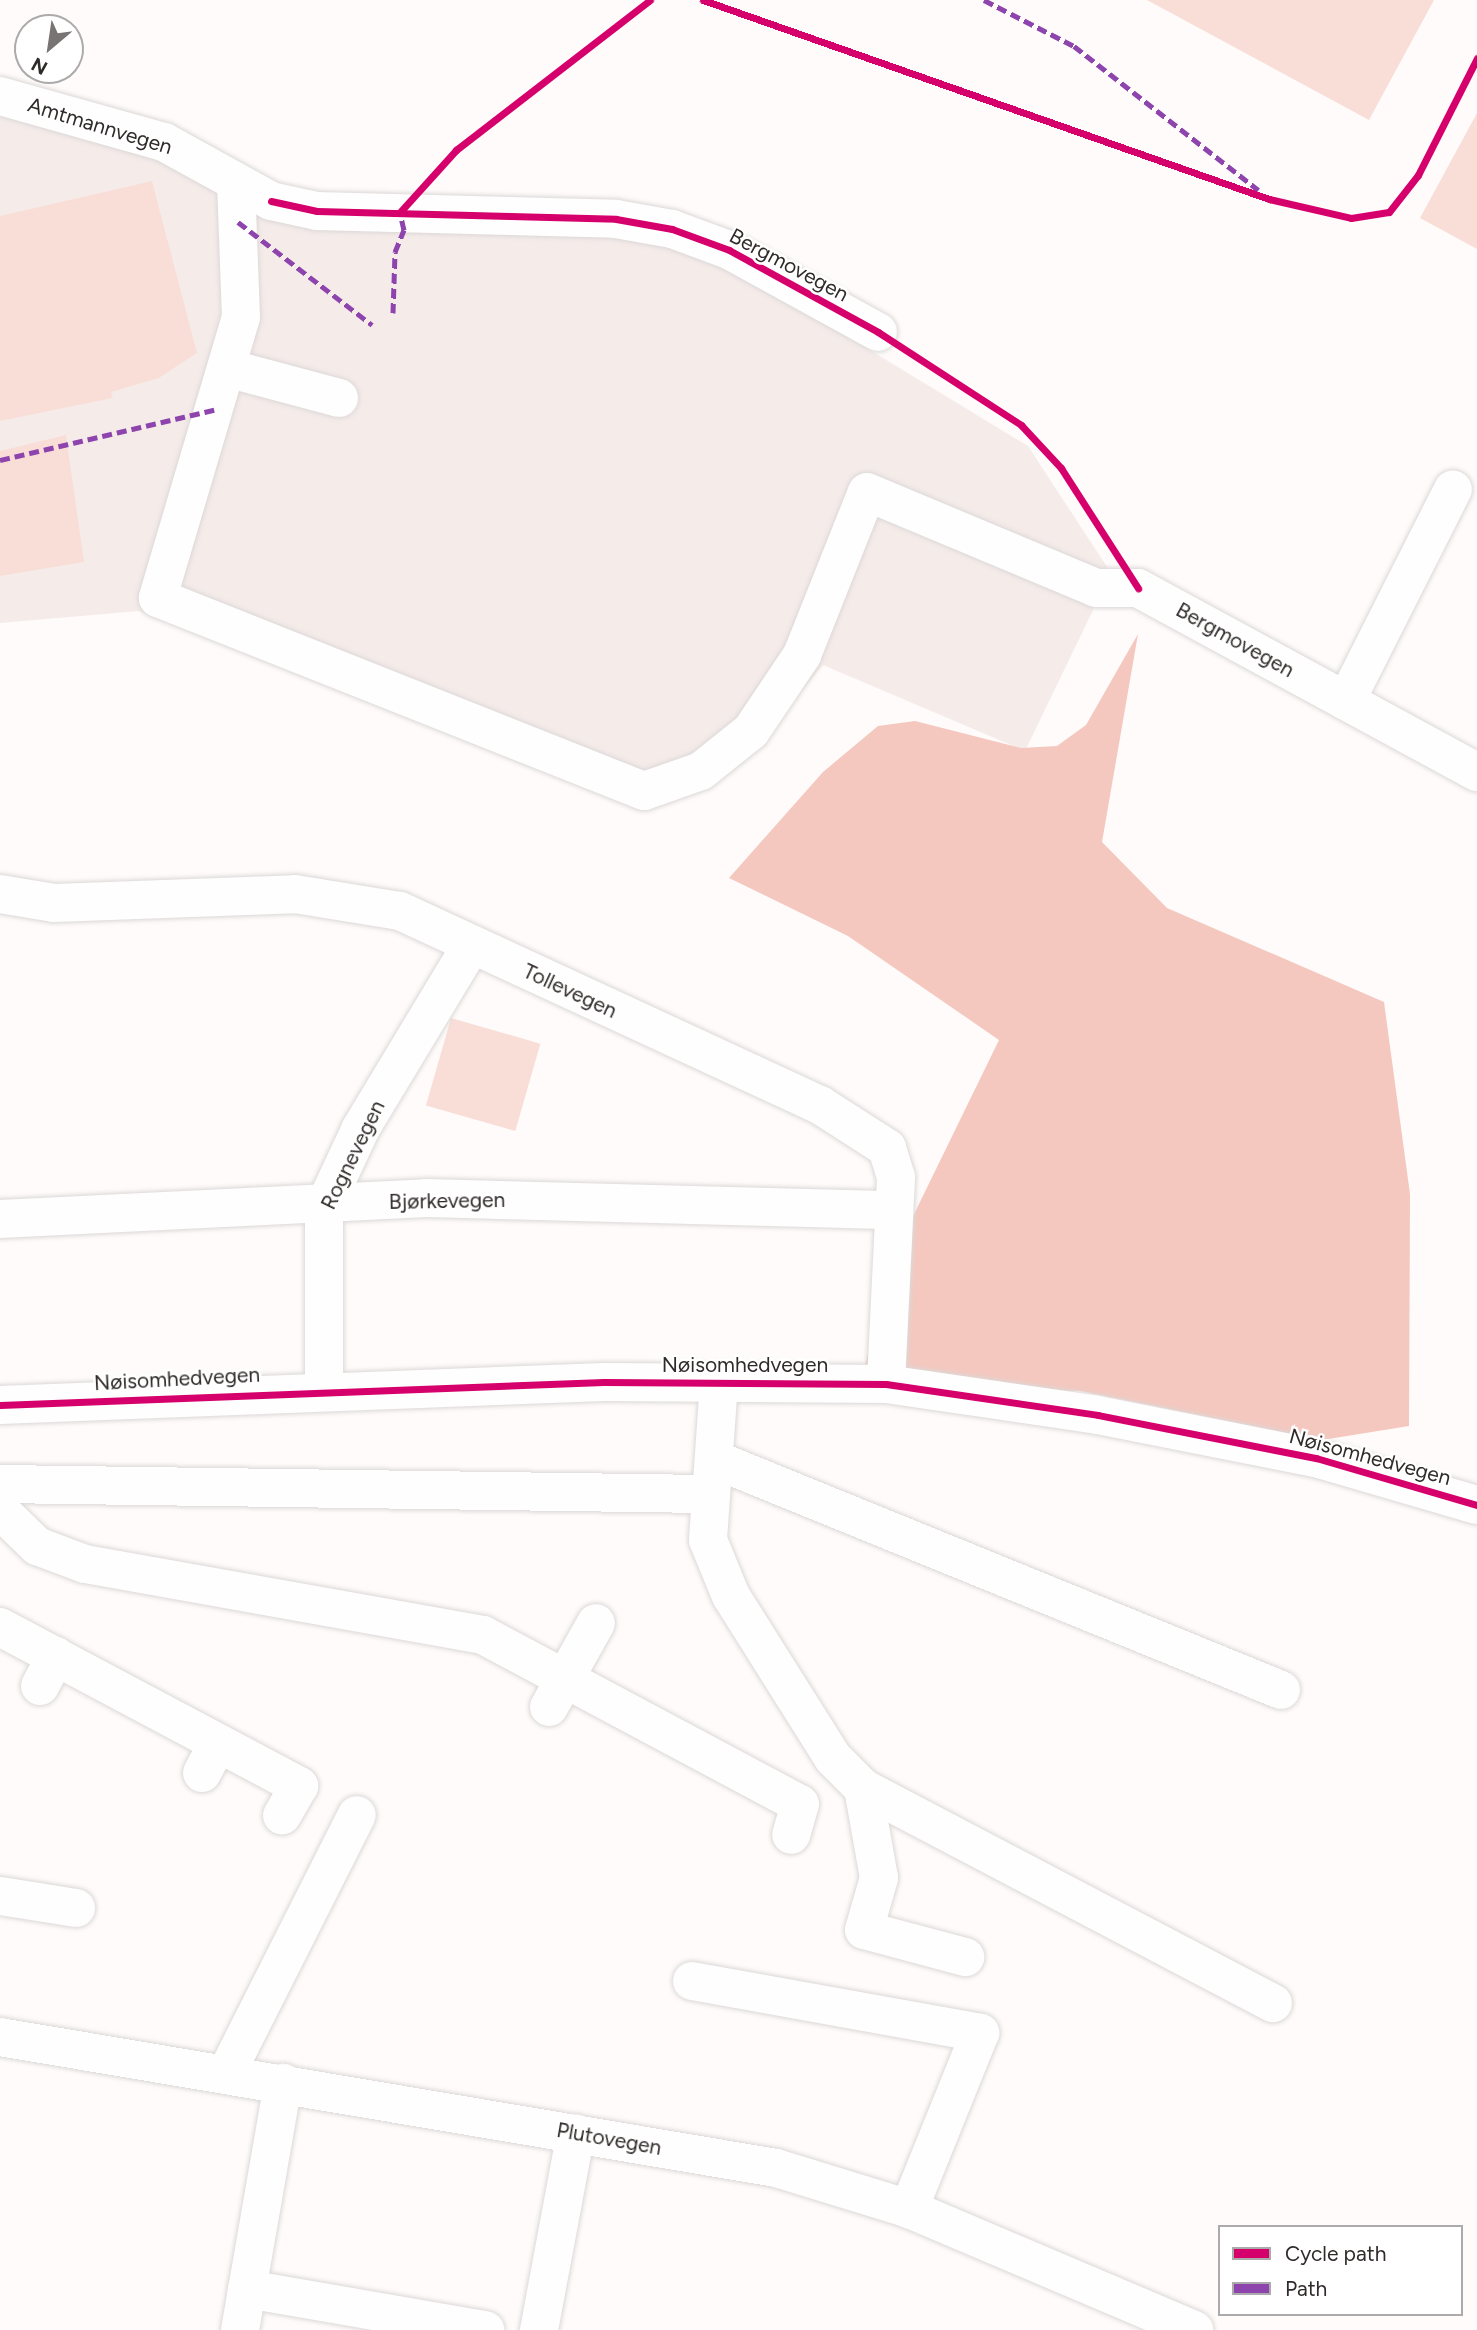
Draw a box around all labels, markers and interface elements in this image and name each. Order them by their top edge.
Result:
north arrow [14,14,84,84]
text: N [28,52,52,80]
street label: Amtmannvegen [25,92,175,160]
street label: Bergmovegen [725,223,853,307]
street label: Bergmovegen [1172,597,1298,683]
street label: Tollevegen [519,958,621,1024]
street label: Rognevegen [316,1096,390,1214]
street label: Bjørkevegen [389,1187,505,1215]
street label: Nøisomhedvegen [662,1352,828,1378]
street label: Nøisomhedvegen [93,1362,261,1396]
street label: Nøisomhedvegen [1286,1423,1454,1491]
street label: Plutovegen [555,2117,663,2161]
legend [1218,2225,1463,2316]
text: Cycle path [1285,2241,1386,2266]
text: Path [1285,2276,1327,2301]

